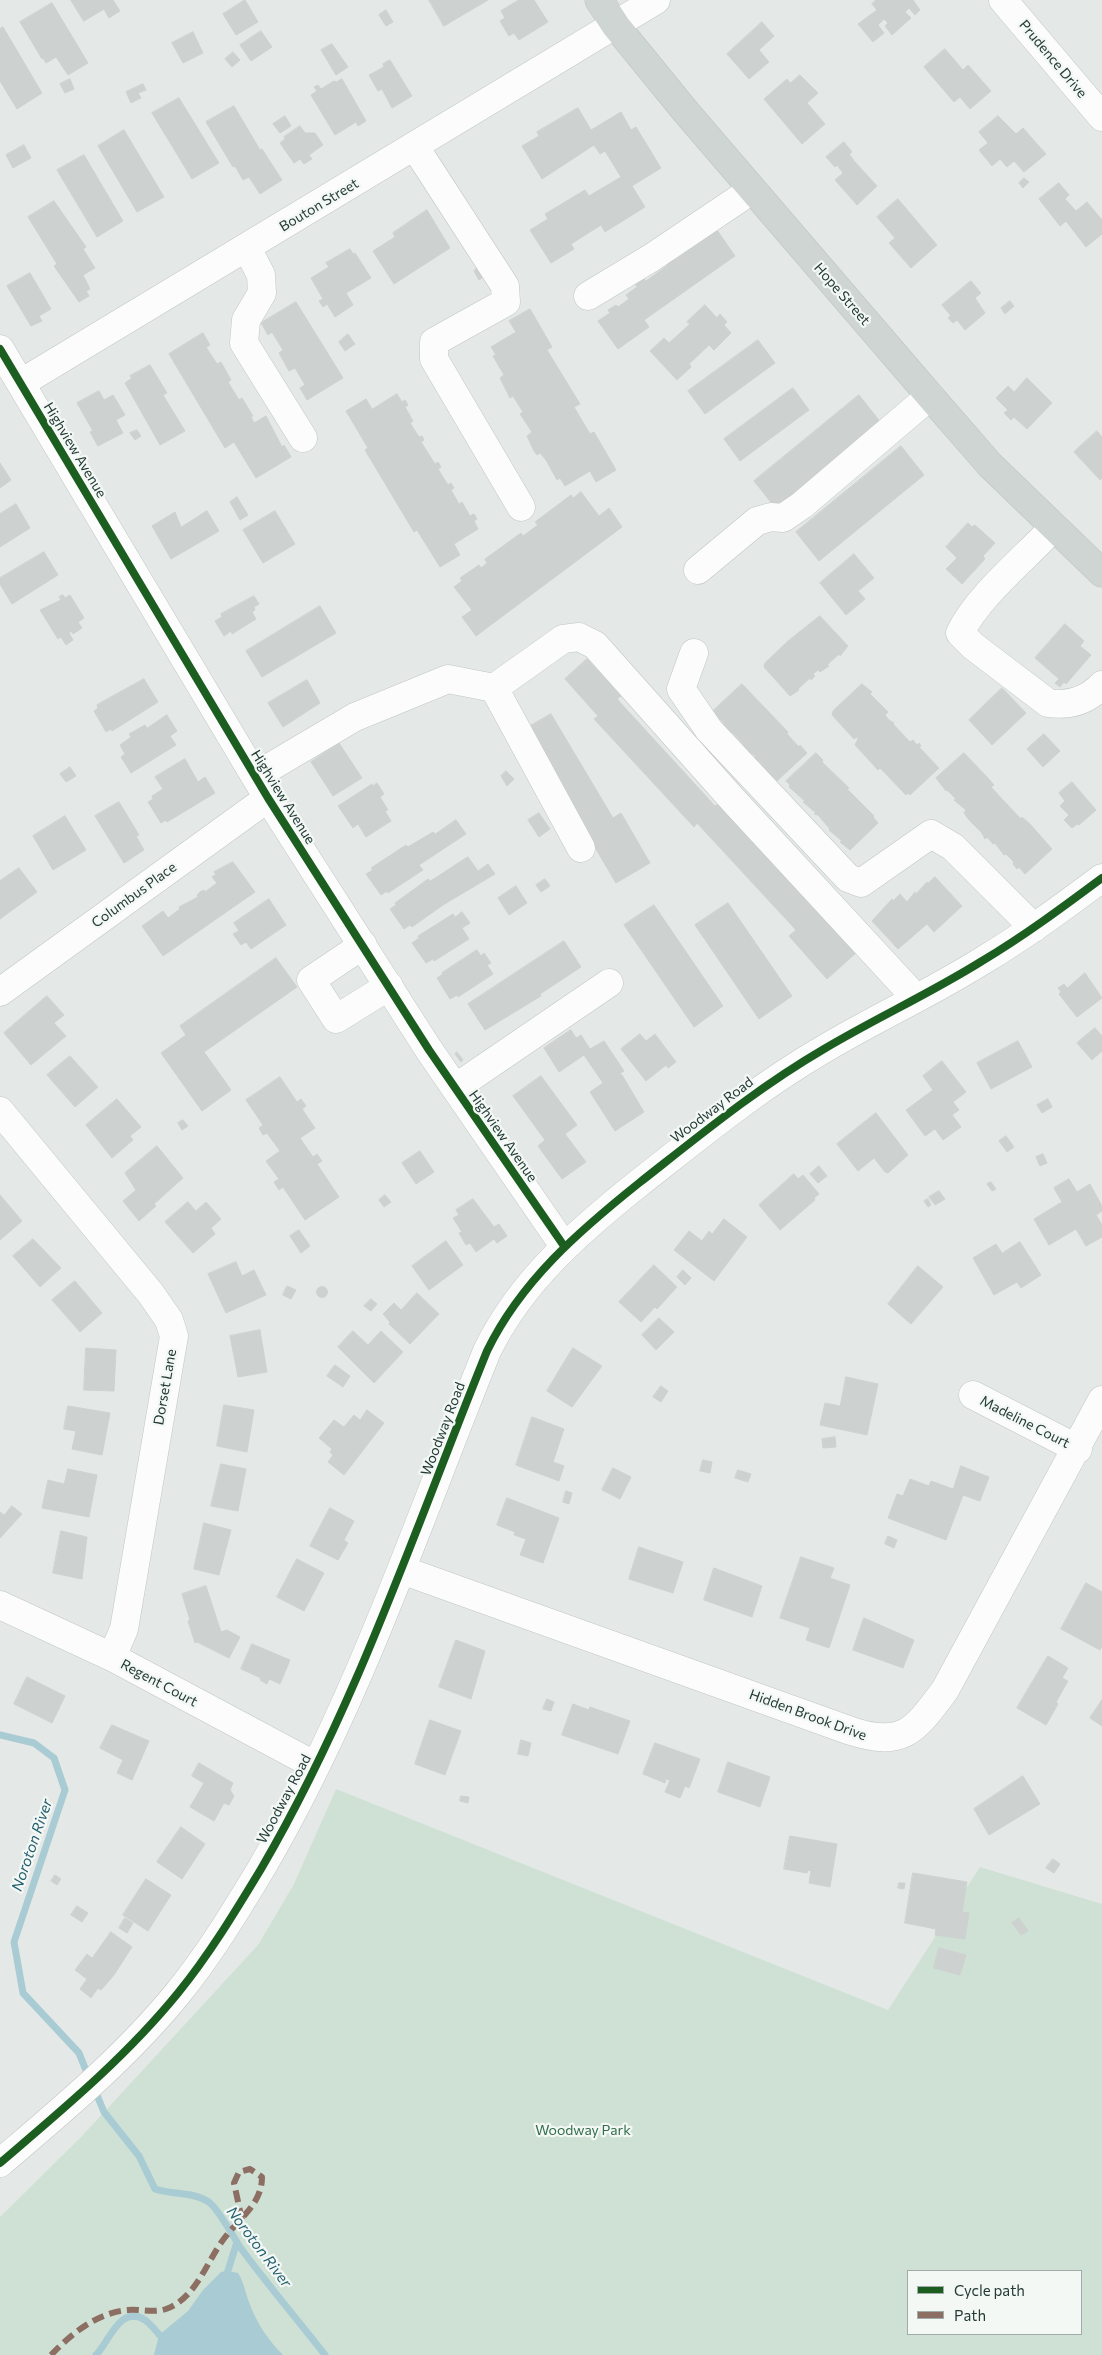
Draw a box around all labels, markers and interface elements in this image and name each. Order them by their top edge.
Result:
street label: Prudence Drive [1016,17,1090,101]
street label: Bouton Street [276,175,362,235]
street label: Hope Street [810,260,874,328]
street label: Highview Avenue [40,399,110,501]
street label: Highview Avenue [247,747,319,847]
street label: Columbus Place [88,859,180,931]
street label: Woodway Road [667,1074,757,1146]
street label: Highview Avenue [465,1087,541,1185]
street label: Dorset Lane [150,1348,180,1426]
street label: Woodway Road [417,1380,469,1478]
street label: Madeline Court [977,1392,1073,1452]
street label: Regent Court [118,1656,200,1710]
street label: Hidden Brook Drive [747,1686,869,1744]
street label: Woodway Road [253,1751,315,1847]
water label: Noroton River [8,1796,56,1894]
park label: Woodway Park [535,2122,631,2138]
water label: Noroton River [223,2203,295,2291]
legend [907,2270,1082,2335]
text: Cycle path [954,2281,1025,2299]
text: Path [954,2306,986,2324]

